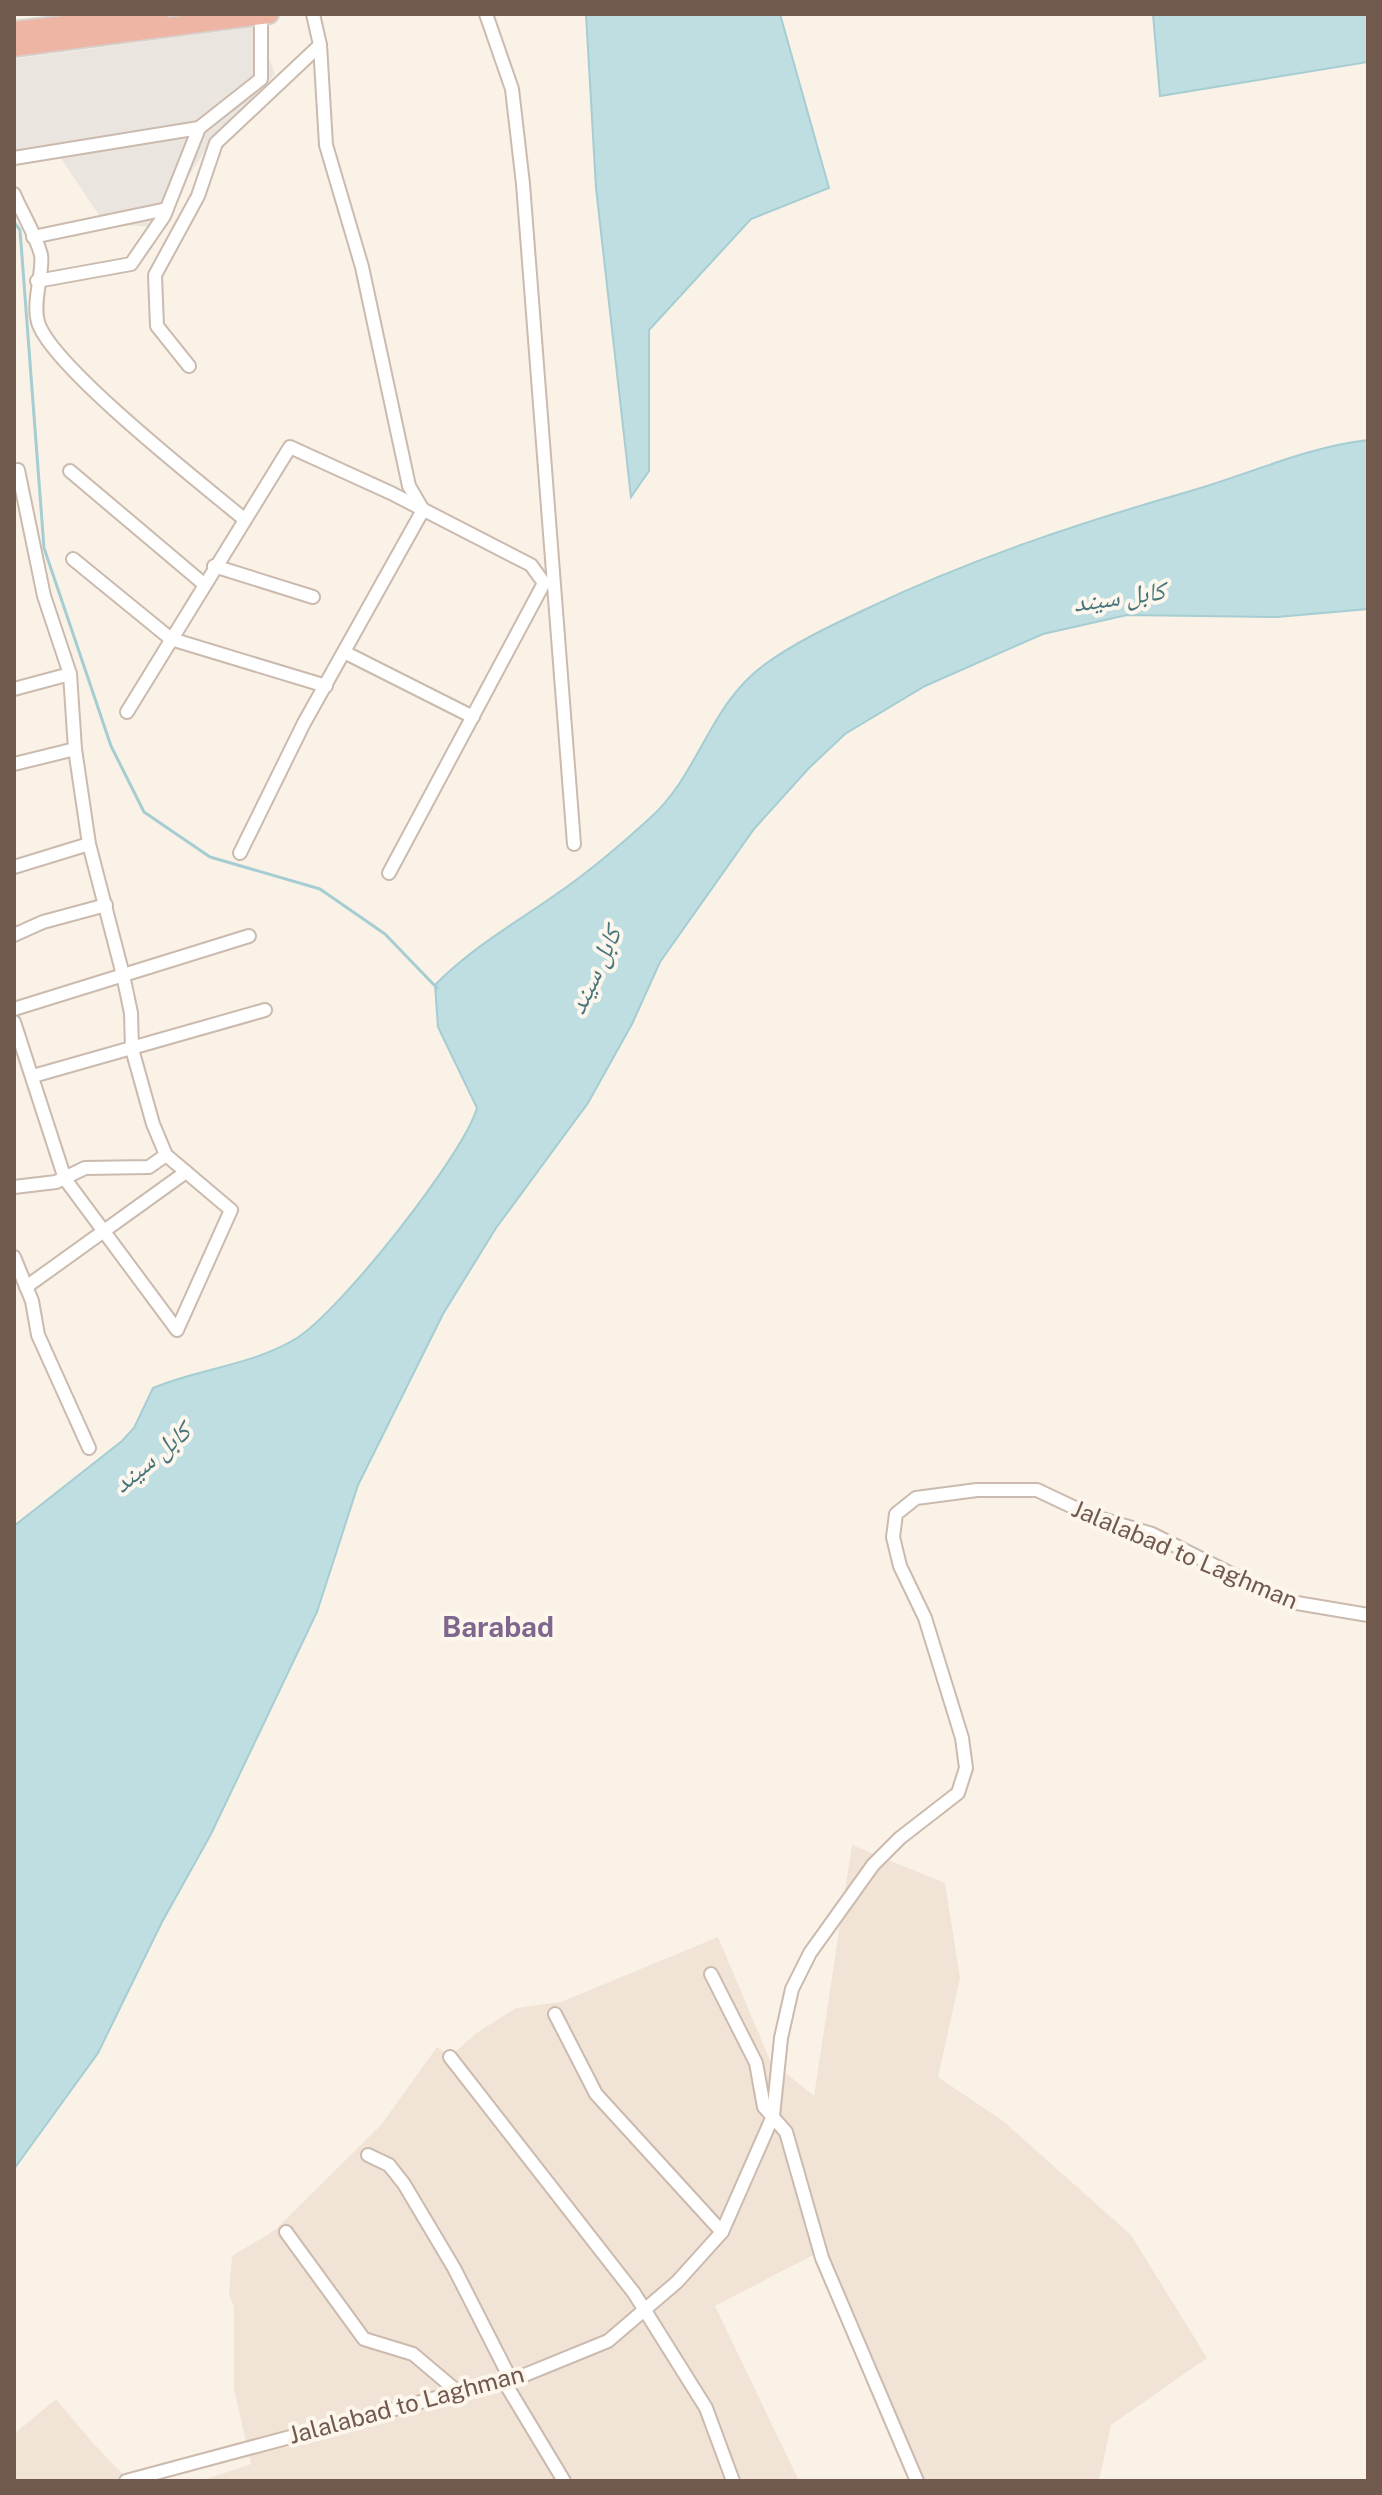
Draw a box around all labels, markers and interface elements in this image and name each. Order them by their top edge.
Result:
water label: کابل سيند [1071,574,1171,619]
water label: کابل سيند [560,918,630,1019]
water label: کابل سيند [106,1413,200,1499]
street label: Jalalabad to Laghman [1068,1494,1302,1614]
district label: Barabad [442,1610,554,1643]
street label: Jalalabad to Laghman [285,2359,527,2449]

